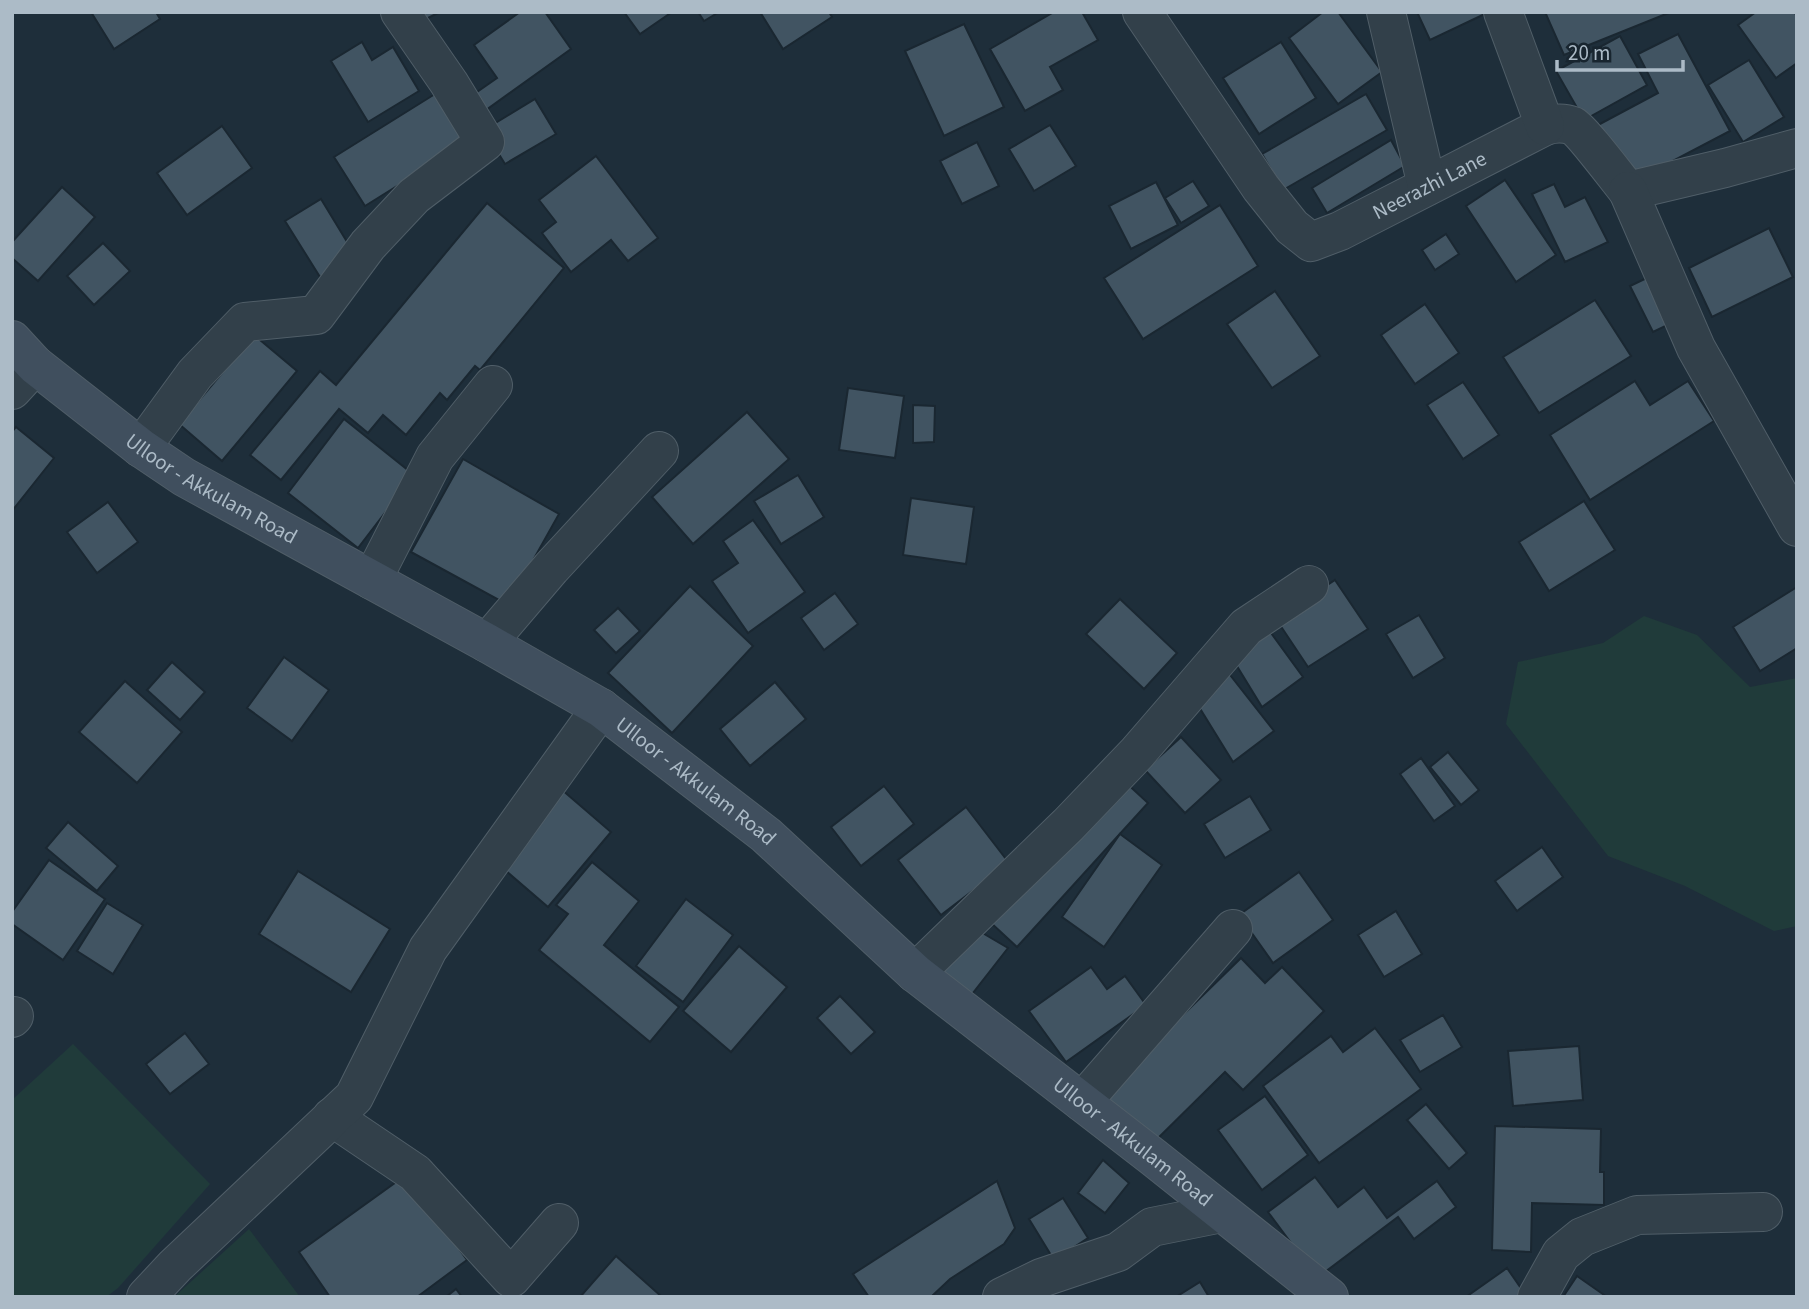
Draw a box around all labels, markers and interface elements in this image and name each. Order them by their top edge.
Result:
scale bar [1557,28,1683,72]
text: 20 m [1568,38,1610,68]
street label: Neerazhi Lane [1367,143,1492,227]
street label: Ulloor - Akkulam Road [119,426,303,551]
street label: Ulloor - Akkulam Road [609,710,783,852]
street label: Ulloor - Akkulam Road [1047,1070,1219,1214]

